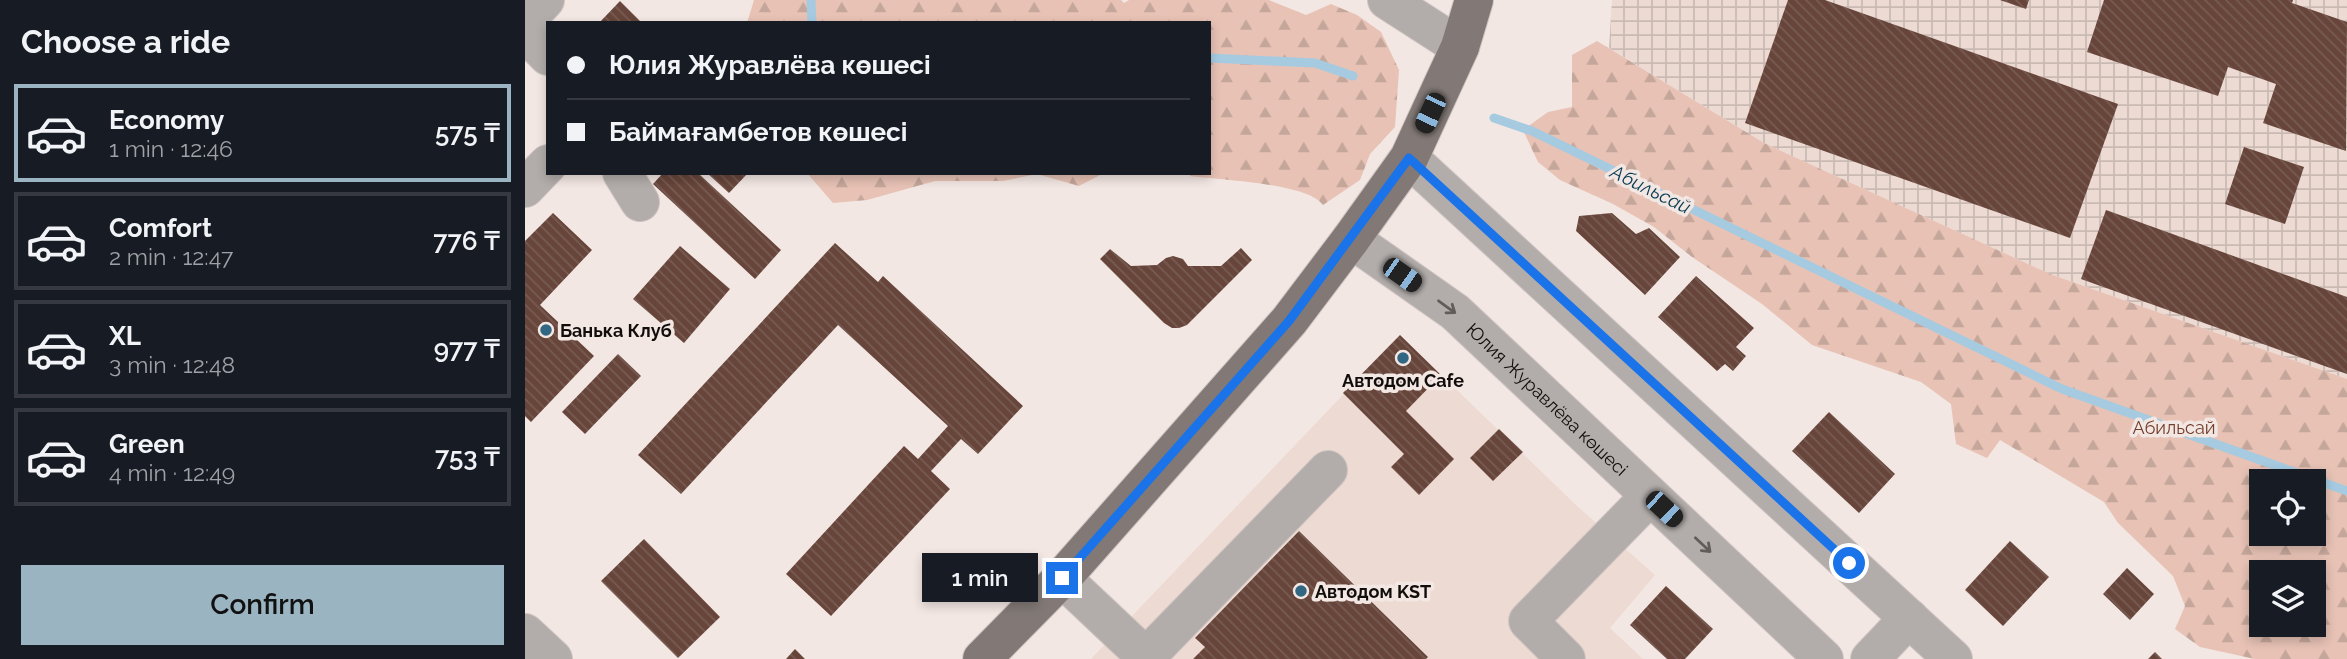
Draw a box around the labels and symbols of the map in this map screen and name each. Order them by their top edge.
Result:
car [1412,90,1449,136]
water label: Абильсай [1606,160,1695,218]
car [1379,254,1426,296]
one-way arrow [1437,300,1456,314]
street label: Юлия Журавлёва көшесі [1463,318,1632,480]
place label: Банька Клуб [560,320,672,341]
marker: Банька Клуб [538,322,554,338]
marker: Автодом Cafe [1395,350,1411,366]
place label: Автодом Cafe [1342,370,1464,391]
park label: Абильсай [2133,417,2215,438]
car [1642,487,1687,531]
one-way arrow [1694,537,1711,554]
route start [1833,547,1865,579]
callout: 1 min [922,554,1037,602]
route end [1046,562,1078,594]
place label: Автодом KST [1315,581,1431,602]
marker: Автодом KST [1293,583,1309,599]

